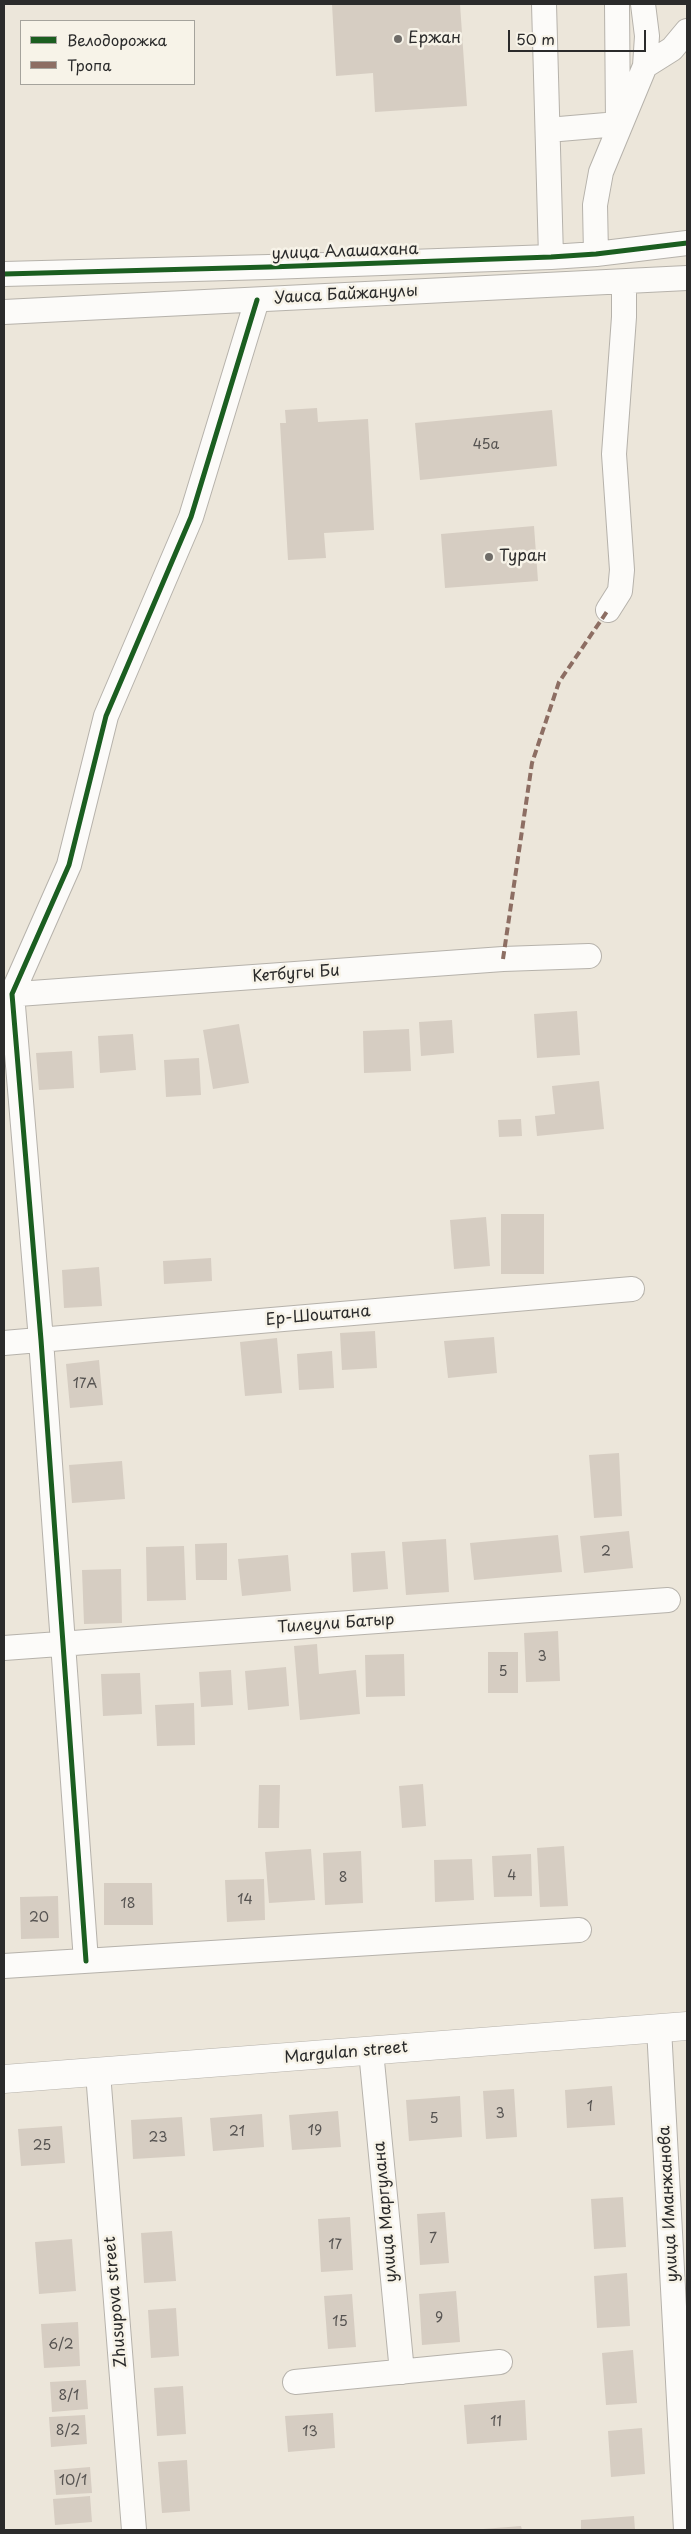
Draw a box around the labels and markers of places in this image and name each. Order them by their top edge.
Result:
place label: Ержан [408,29,461,49]
marker: Ержан [392,33,404,45]
place label: Туран [499,547,547,567]
marker: Туран [483,551,495,563]

